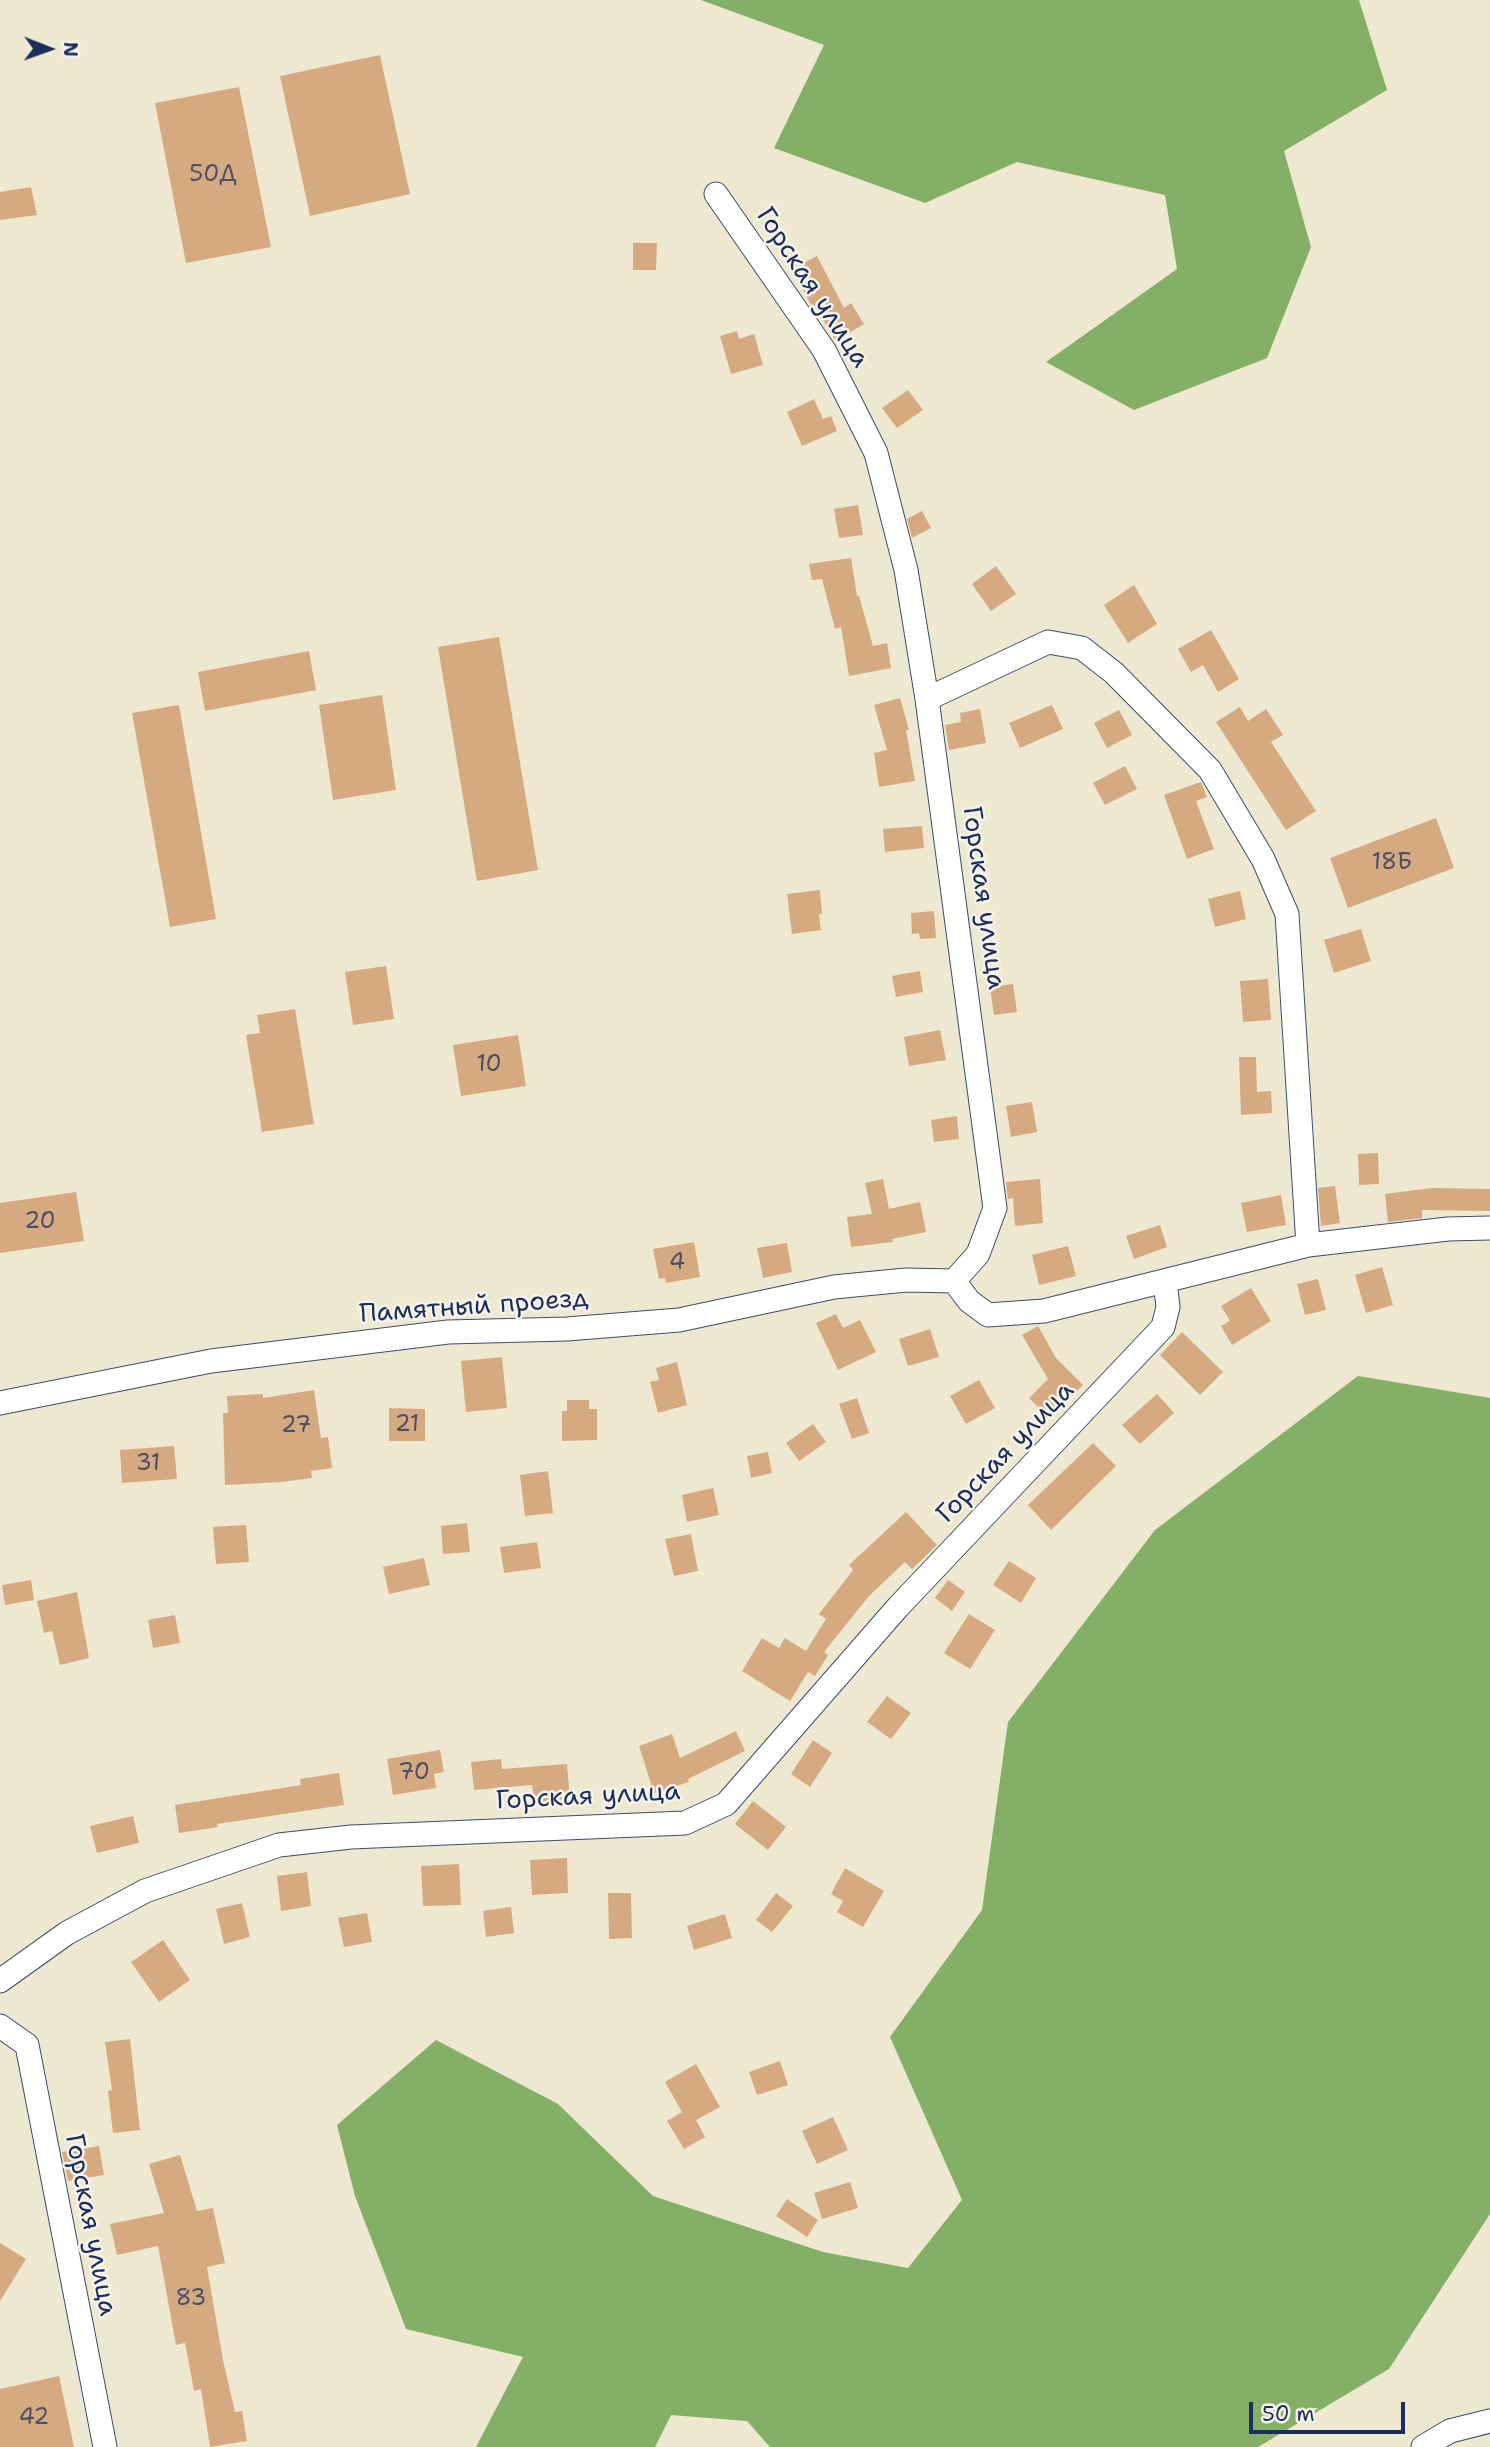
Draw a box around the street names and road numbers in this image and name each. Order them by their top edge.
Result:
street label: Горская улица [749,202,875,374]
street label: Горская улица [955,804,1011,992]
street label: Памятный проезд [358,1283,590,1331]
street label: Горская улица [931,1376,1081,1530]
street label: Горская улица [495,1777,681,1817]
street label: Горская улица [57,2131,123,2319]

